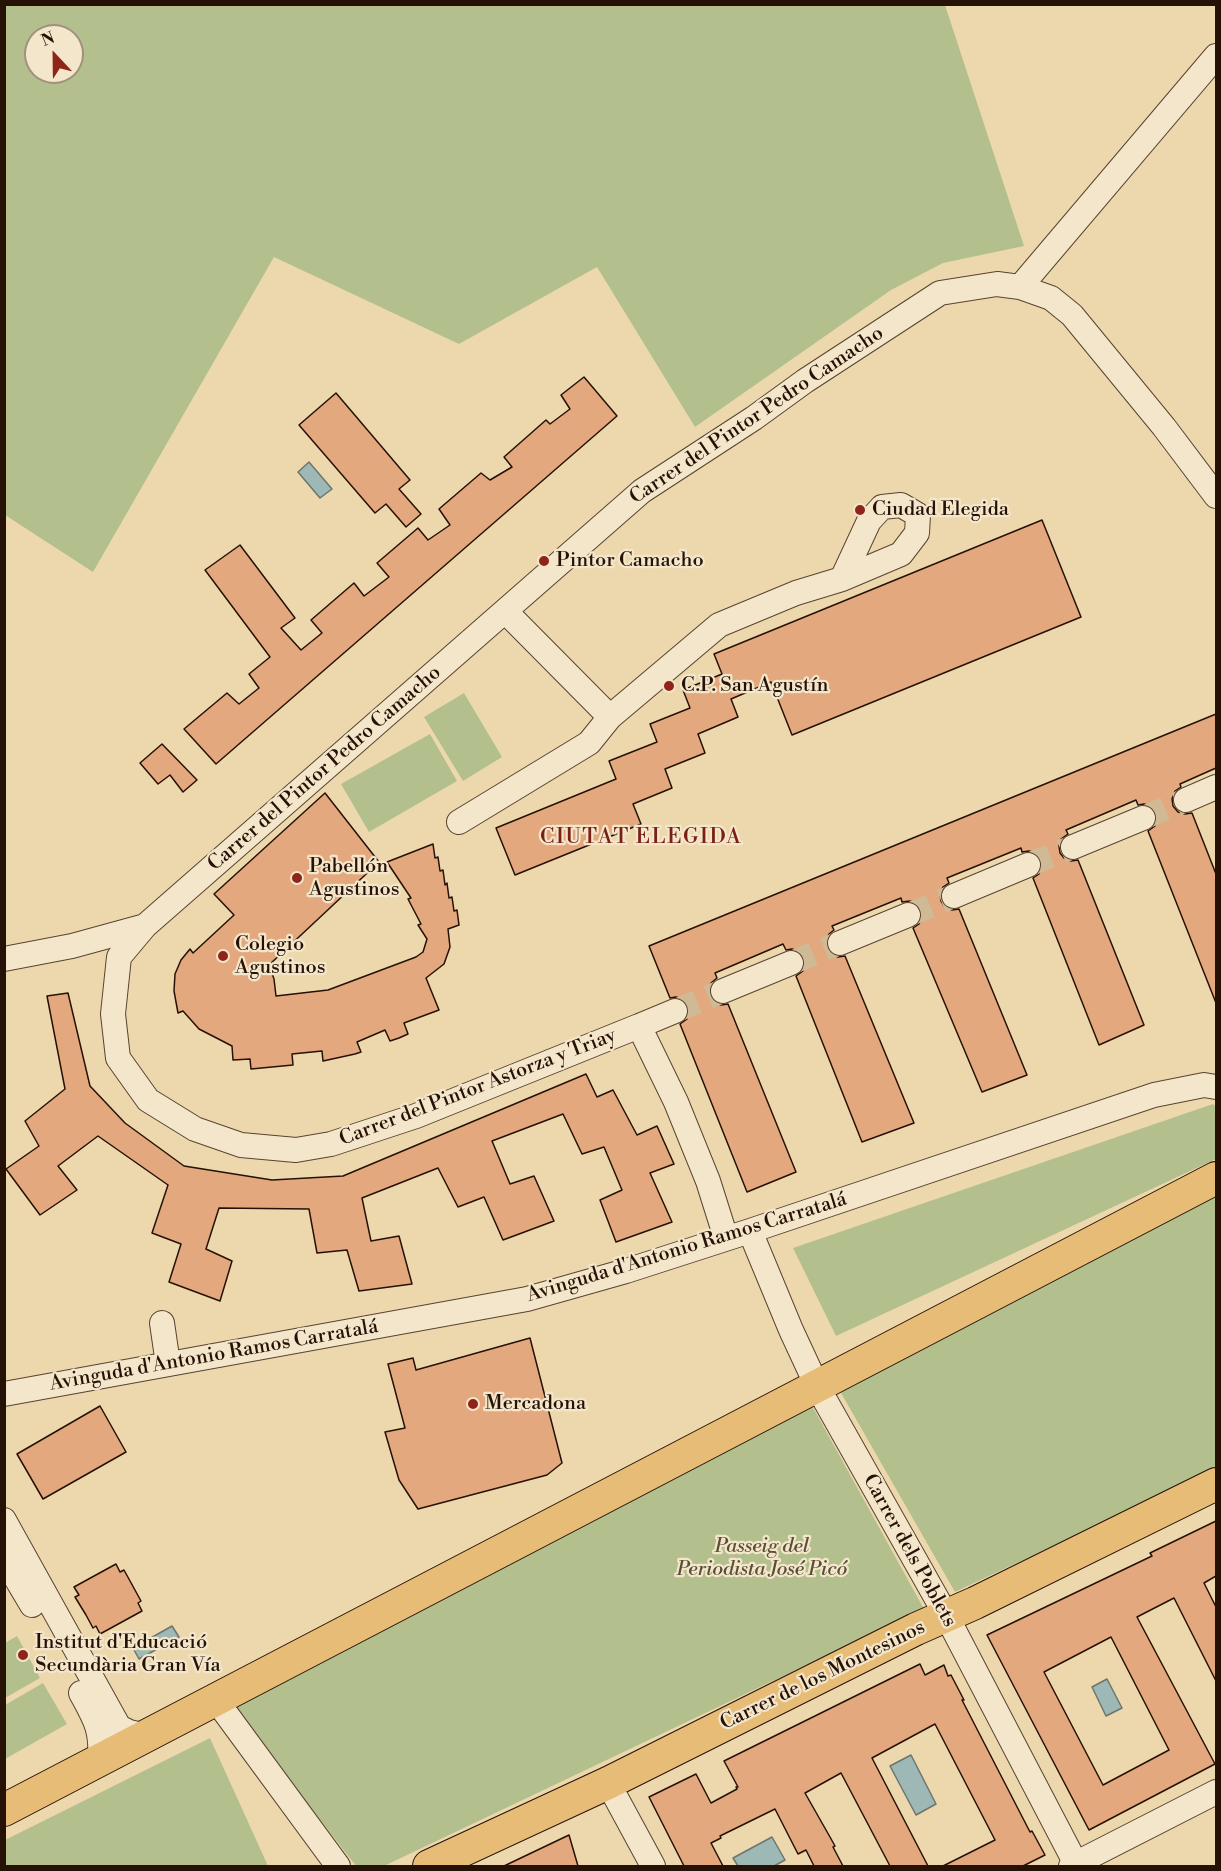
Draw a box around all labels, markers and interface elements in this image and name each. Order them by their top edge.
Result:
north arrow [24,24,84,84]
text: N [38,28,58,51]
street label: Carrer del Pintor Pedro Camacho [626,322,888,510]
place label: Ciudad Elegida [872,498,1009,522]
marker: Ciudad Elegida [853,503,867,517]
place label: Pintor Camacho [556,549,704,573]
marker: Pintor Camacho [537,554,551,568]
street label: Carrer del Pintor Pedro Camacho [204,661,446,877]
place label: C.P. San Agustín [681,674,828,698]
marker: C.P. San Agustín [662,679,676,693]
district label: CIUTAT ELEGIDA [540,825,742,851]
place label: Pabellón Agustinos [309,855,400,902]
marker: Pabellón Agustinos [290,871,304,885]
place label: Colegio Agustinos [235,933,326,980]
marker: Colegio Agustinos [216,949,230,963]
street label: Carrer del Pintor Astorza y Triay [336,1024,620,1152]
street label: Avinguda d'Antonio Ramos Carratalá [524,1188,850,1308]
street label: Avinguda d'Antonio Ramos Carratalá [48,1315,380,1397]
place label: Mercadona [485,1392,586,1416]
marker: Mercadona [466,1397,480,1411]
street label: Carrer dels Poblets [857,1470,961,1632]
park label: Passeig del Periodista José Picó [677,1535,847,1582]
street label: Carrer de los Montesinos [717,1616,929,1736]
place label: Institut d'Educació Secundària Gran Vía [35,1631,221,1678]
marker: Institut d'Educació Secundària Gran Vía [16,1648,30,1662]

